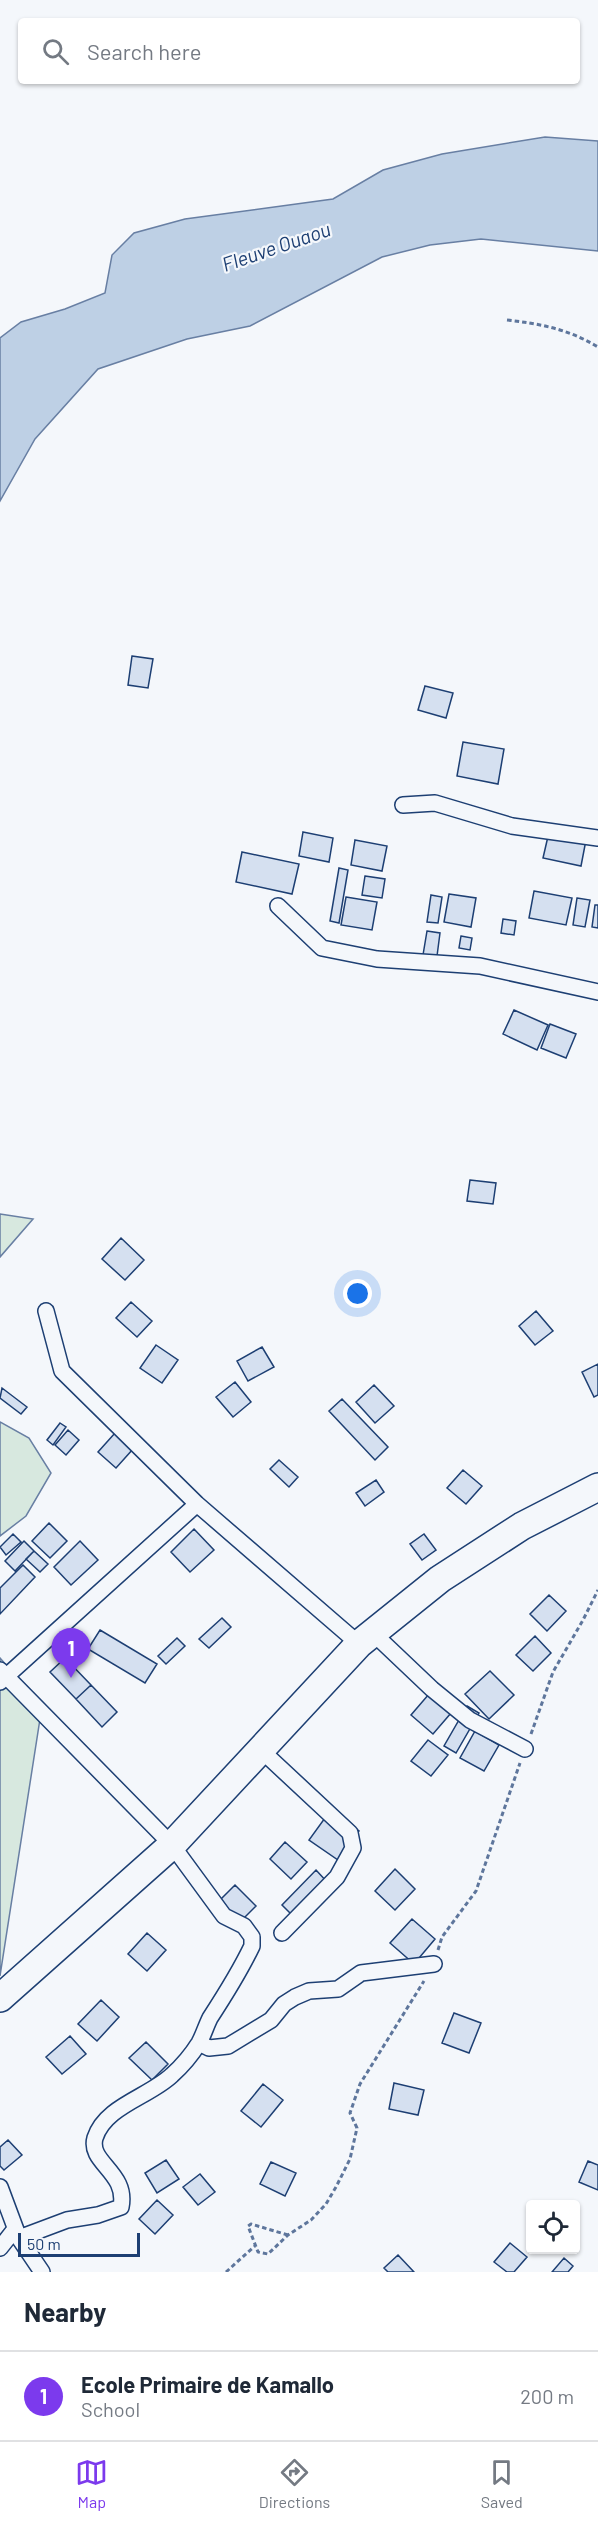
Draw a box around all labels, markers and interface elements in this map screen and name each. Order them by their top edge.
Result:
search box [18,18,580,84]
icon: search [39,35,72,68]
text: Search here [87,38,201,64]
water label: Fleuve Ouaou [219,216,333,276]
your location [343,1279,372,1308]
pin: 1 [52,1628,90,1678]
map controls [526,2200,580,2254]
button: locate [526,2200,580,2254]
scale bar [18,2230,140,2258]
text: 50 m [27,2234,61,2253]
text: Nearby [24,2296,106,2327]
text: Ecole Primaire de Kamallo [81,2371,334,2397]
text: 1 [40,2384,47,2408]
text: 200 m [520,2384,574,2408]
text: School [81,2397,140,2421]
tab: Map [75,2456,108,2511]
tab: Directions [259,2456,330,2511]
tab: Saved [481,2456,523,2511]

